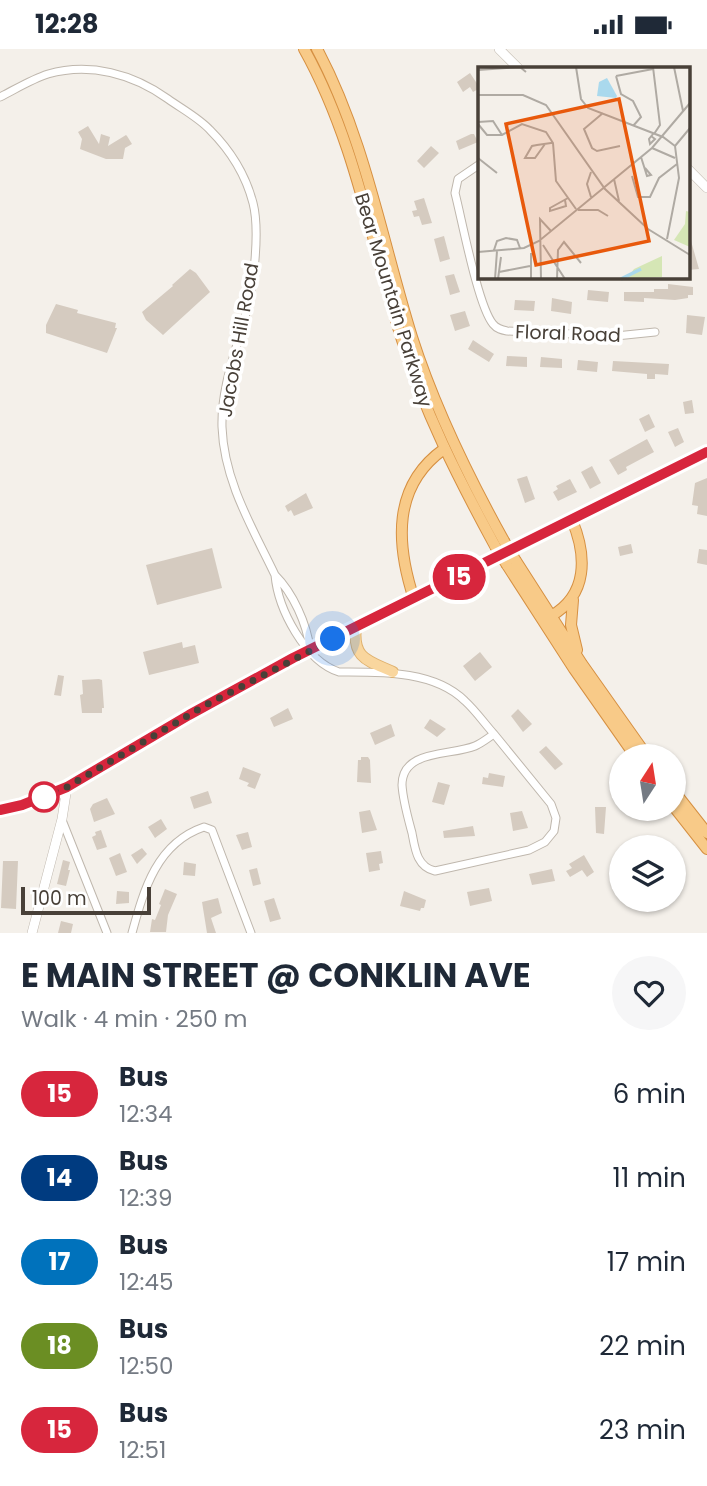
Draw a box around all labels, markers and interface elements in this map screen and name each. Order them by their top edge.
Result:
text: 12:28 [35,6,99,42]
inset map [478,67,690,278]
street label: Bear Mountain Parkway [348,190,439,411]
street label: Jacobs Hill Road [212,261,265,419]
street label: Floral Road [515,318,621,349]
line badge: 15 [428,554,490,600]
text: 15 [447,560,471,593]
your location [315,621,350,656]
north arrow [609,744,686,821]
map controls [609,744,686,912]
unlabelled marker [29,782,59,812]
button: layers [609,835,686,912]
scale bar [21,884,150,916]
text: 100 m [32,885,87,912]
text: E MAIN STREET @ CONKLIN AVE [21,952,531,999]
button: heart [612,956,686,1030]
text: Walk · 4 min · 250 m [21,1003,247,1035]
text: Bus [119,1059,168,1095]
text: 6 min [613,1076,686,1112]
text: 15 [47,1077,72,1110]
text: 12:34 [119,1098,173,1130]
text: Bus [119,1143,168,1179]
text: 11 min [613,1160,686,1196]
text: 14 [47,1161,72,1194]
text: 12:39 [119,1182,173,1214]
text: Bus [119,1227,168,1263]
text: 17 min [607,1244,686,1280]
text: 17 [49,1245,70,1278]
text: 12:45 [119,1266,173,1298]
text: Bus [119,1311,168,1347]
text: 22 min [599,1328,686,1364]
text: 18 [47,1329,72,1362]
text: 12:50 [119,1350,173,1382]
text: Bus [119,1395,168,1431]
text: 23 min [599,1412,686,1448]
text: 15 [47,1413,72,1446]
text: 12:51 [119,1434,166,1466]

